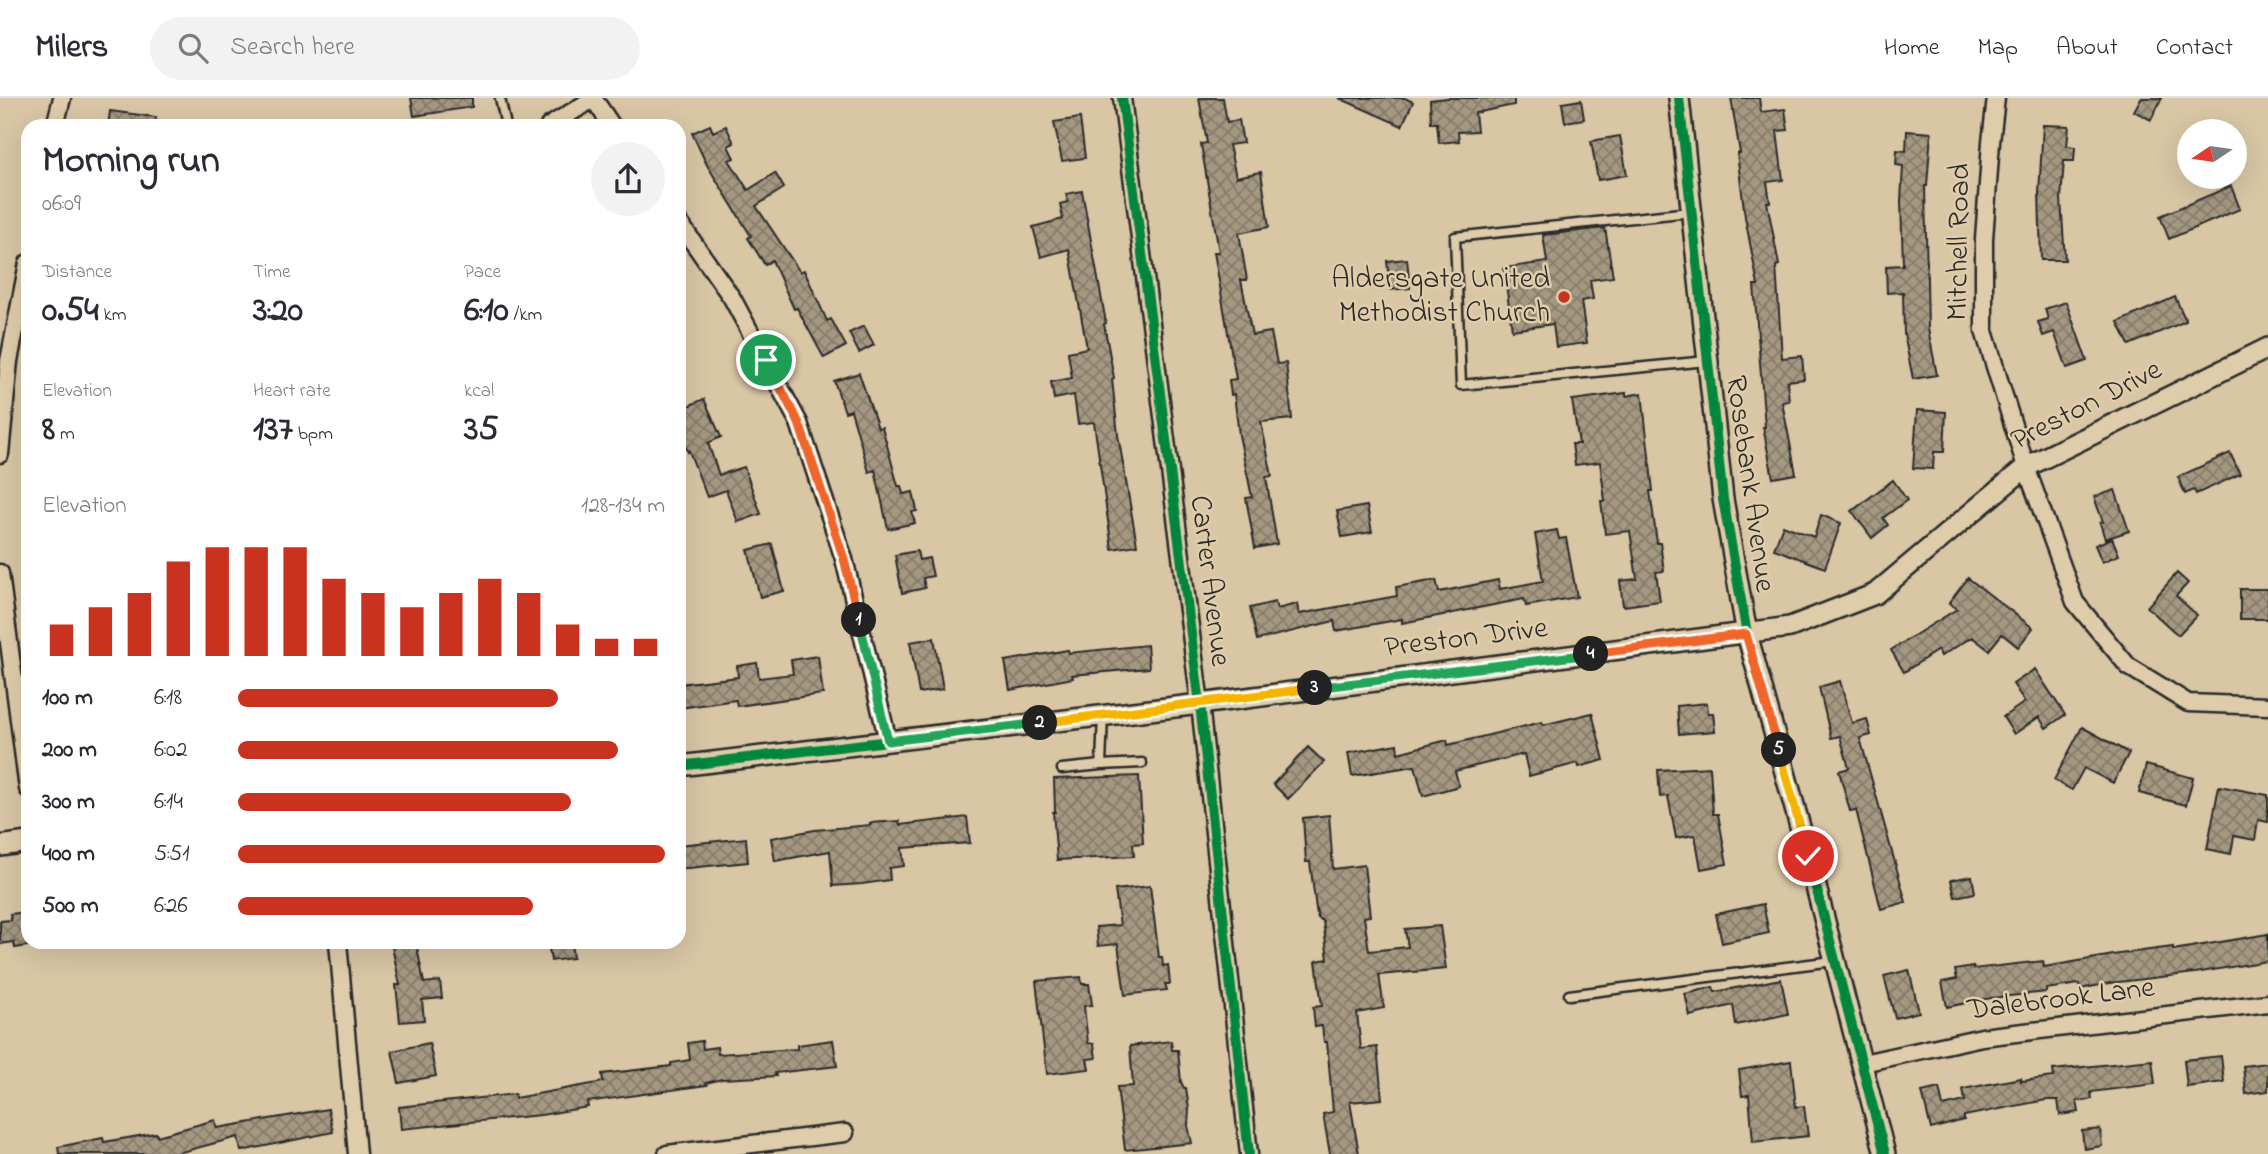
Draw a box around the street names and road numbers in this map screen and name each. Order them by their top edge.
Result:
street label: Mitchell Road [1937,163,1983,321]
street label: Preston Drive [2004,349,2171,463]
street label: Rosebank Avenue [1712,373,1786,596]
street label: Carter Avenue [1177,493,1241,670]
street label: Preston Drive [1382,607,1551,671]
street label: Dalebrook Lane [1964,967,2158,1033]

